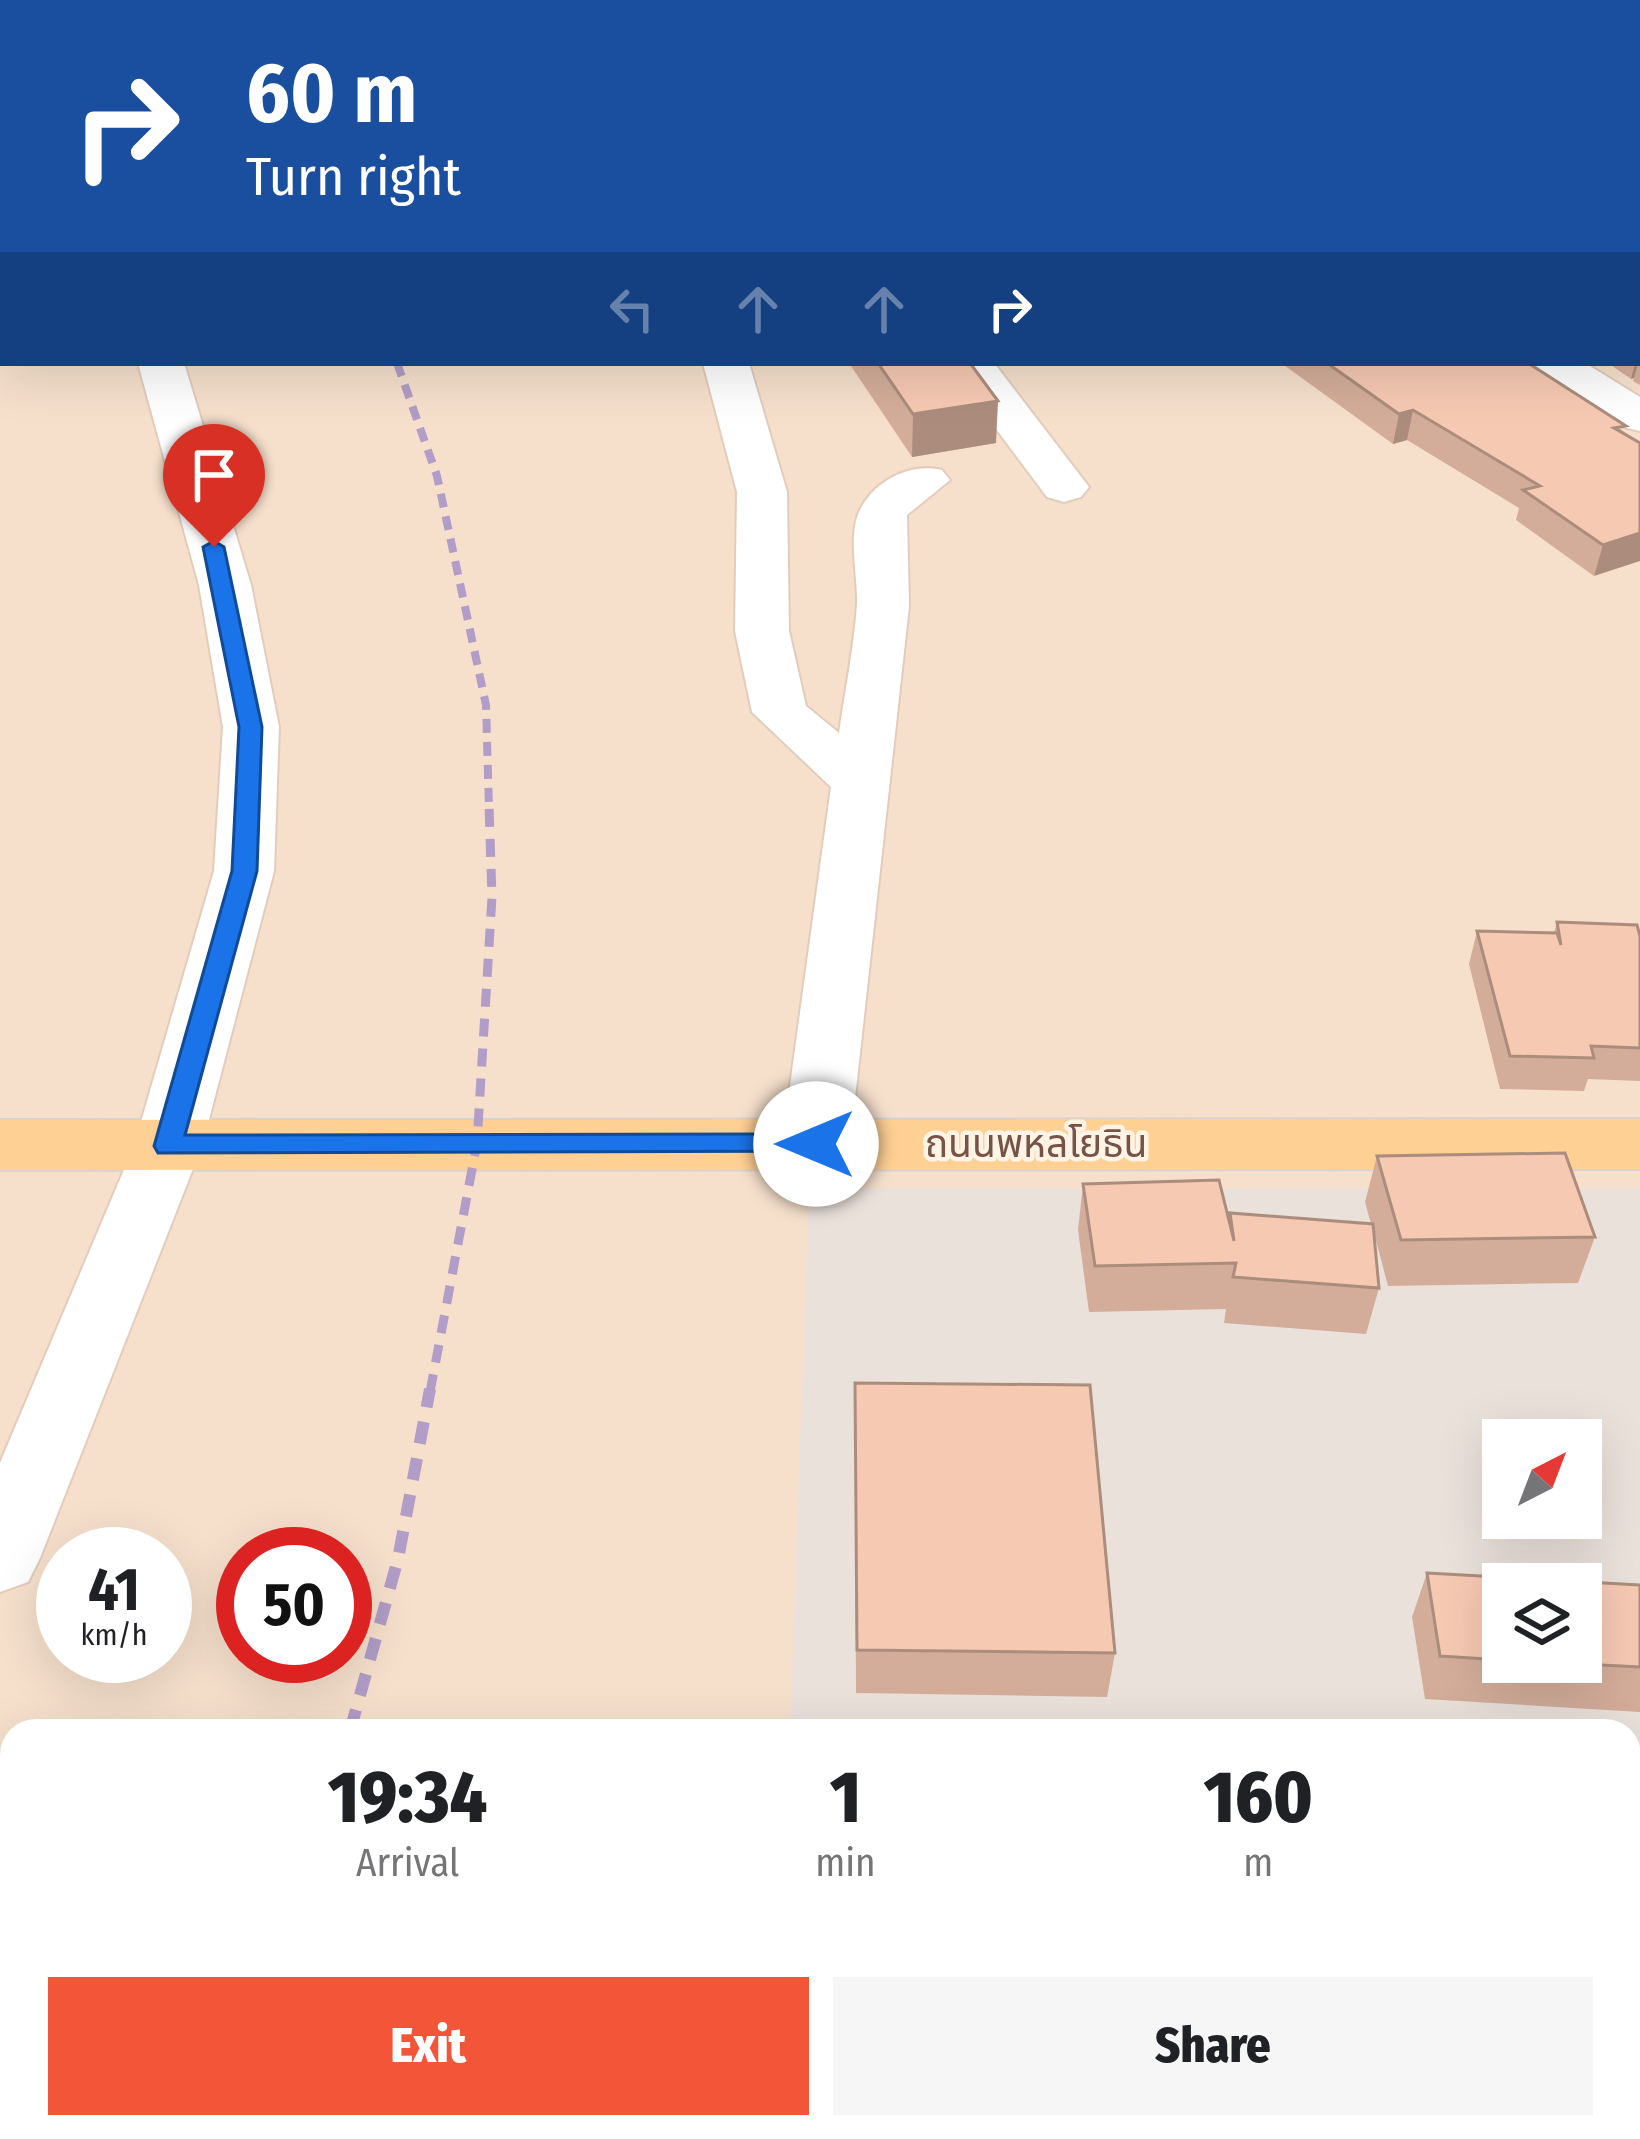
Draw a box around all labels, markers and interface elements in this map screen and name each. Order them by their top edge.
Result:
text: 60 m [246,43,417,144]
icon: right [48,48,204,204]
text: Turn right [246,145,461,209]
icon: left [599,276,665,342]
icon: ahead [725,276,791,342]
icon: ahead [851,276,917,342]
icon: right [977,276,1043,342]
pin [163,424,265,547]
icon: arrive [181,442,247,508]
position arrow [753,1081,879,1207]
street label: ถนนพหลโยธิน [925,1121,1147,1167]
north arrow [1482,1419,1602,1539]
map controls [1482,1419,1602,1683]
speed limit sign: 50 [216,1527,372,1683]
text: 41 [88,1554,140,1626]
button: layers [1482,1563,1602,1683]
text: km/h [81,1617,147,1653]
text: 19:34 [328,1755,487,1841]
text: 1 [830,1755,861,1841]
text: 160 [1204,1755,1313,1841]
text: Arrival [356,1840,459,1886]
text: min [815,1840,876,1886]
text: m [1243,1840,1273,1886]
button: Exit [48,1977,809,2115]
button: Share [833,1977,1593,2115]

